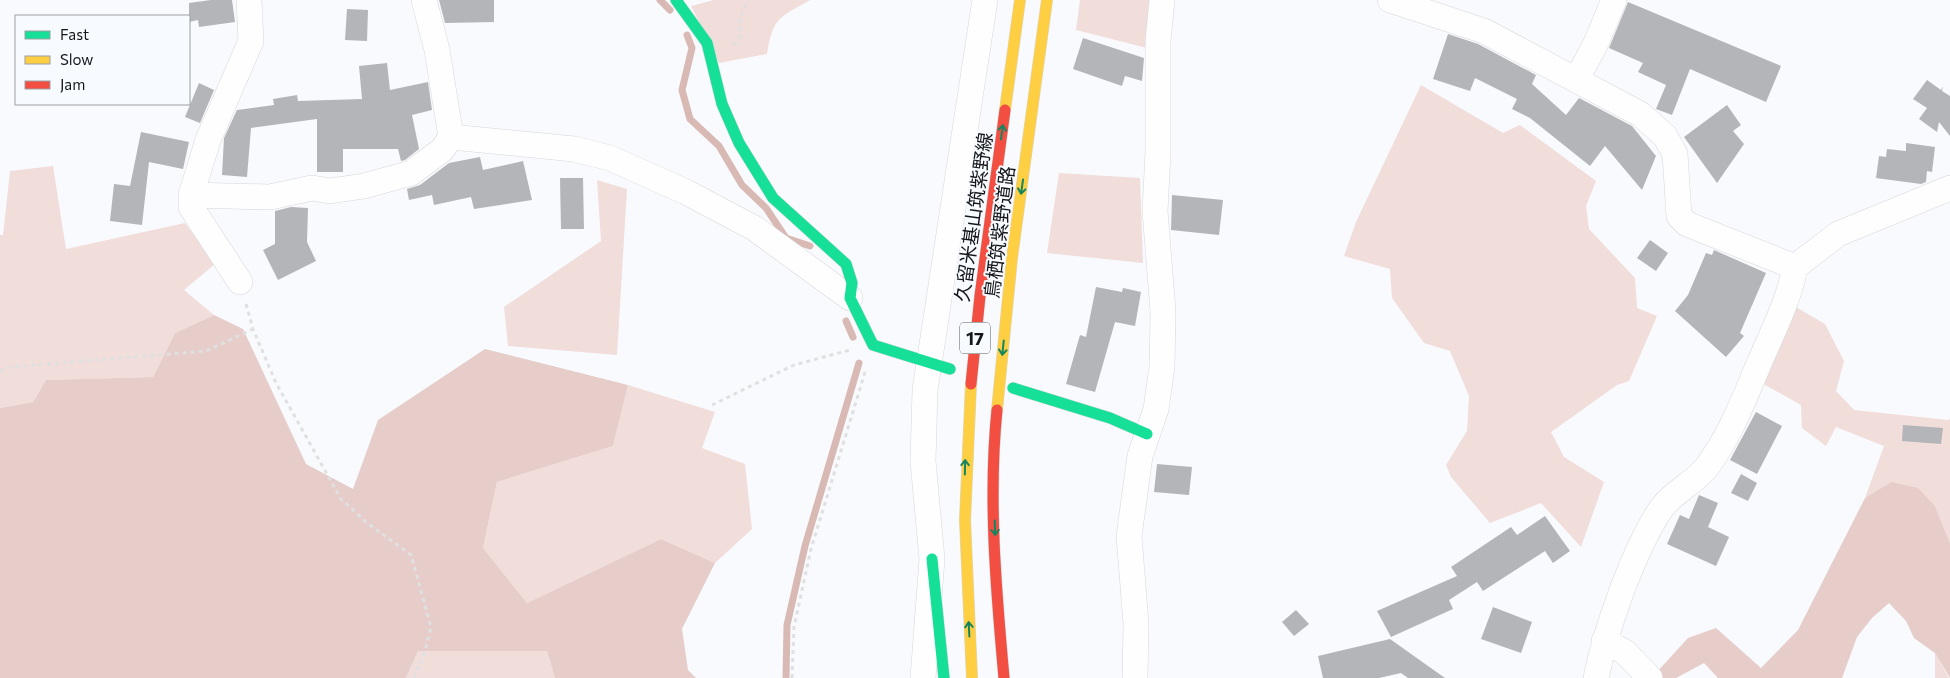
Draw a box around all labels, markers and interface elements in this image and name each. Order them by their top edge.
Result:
legend [15,15,190,105]
text: Fast [60,25,89,43]
text: Slow [60,50,93,68]
text: Jam [60,75,85,93]
one-way arrow [997,124,1007,140]
street label: 久留米基山筑紫野線 [950,131,996,303]
street label: 鳥栖筑紫野道路 [979,165,1019,299]
one-way arrow [1017,179,1027,195]
road number: 17 [960,322,990,353]
one-way arrow [998,340,1008,356]
one-way arrow [960,459,970,476]
one-way arrow [990,520,1000,536]
one-way arrow [964,622,973,638]

